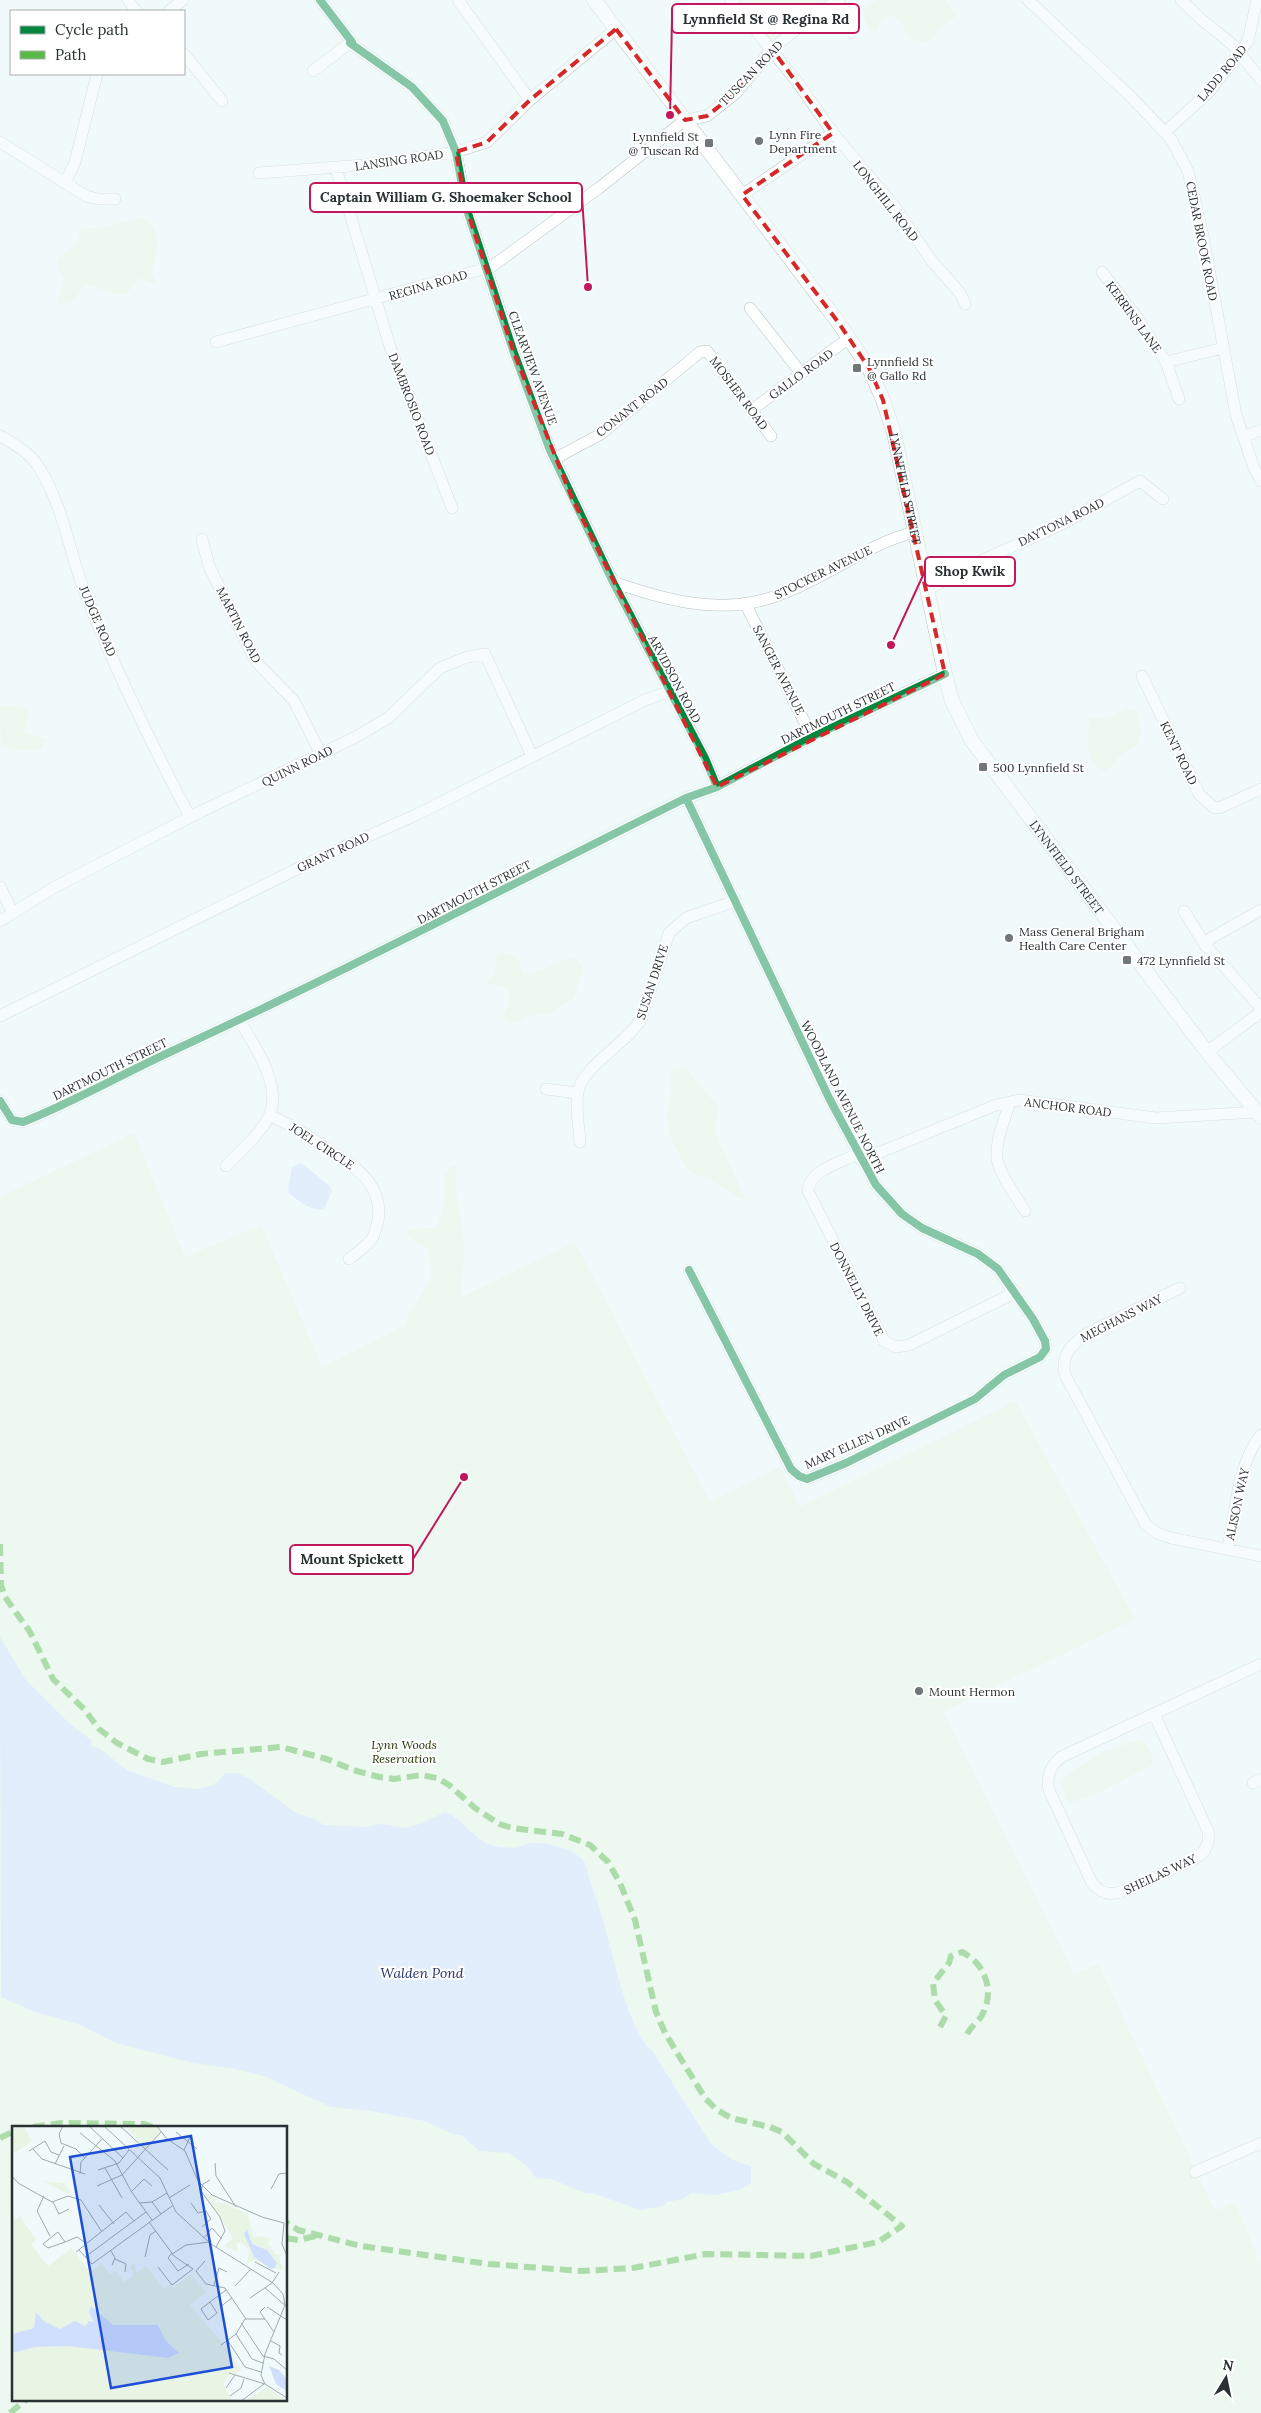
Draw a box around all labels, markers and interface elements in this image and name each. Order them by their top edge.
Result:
callout: Lynnfield St @ Regina Rd [672,4,859,33]
legend [10,10,185,75]
text: Lynnfield St @ Regina Rd [683,10,849,28]
text: Cycle path [55,20,129,39]
street label: TUSCAN ROAD [716,37,786,109]
street label: LADD ROAD [1194,42,1250,104]
text: Path [55,45,86,64]
place label: Lynn Fire Department [769,127,837,156]
place label: Lynnfield St @ Tuscan Rd [628,129,699,158]
marker: Lynn Fire Department [753,135,765,147]
marker: Lynnfield St @ Tuscan Rd [703,137,715,149]
street label: LANSING ROAD [354,146,444,174]
street label: LONGHILL ROAD [850,158,922,244]
street label: CEDAR BROOK ROAD [1183,180,1221,302]
callout: Captain William G. Shoemaker School [310,183,582,212]
text: Captain William G. Shoemaker School [320,188,573,206]
street label: REGINA ROAD [387,267,469,303]
street label: KERRINS LANE [1103,278,1165,356]
street label: CLEARVIEW AVENUE [505,309,561,427]
street label: GALLO ROAD [766,345,836,402]
street label: DAMBROSIO ROAD [386,351,438,457]
street label: MOSHER ROAD [706,353,772,433]
place label: Lynnfield St @ Gallo Rd [867,354,934,383]
marker: Lynnfield St @ Gallo Rd [851,362,863,374]
street label: CONANT ROAD [593,374,671,440]
street label: LYNNFIELD STREET [887,431,925,546]
street label: DAYTONA ROAD [1015,495,1107,549]
street label: STOCKER AVENUE [772,542,874,602]
callout: Shop Kwik [925,557,1015,586]
text: Shop Kwik [935,562,1006,580]
street label: JUDGE ROAD [76,582,120,659]
street label: MARTIN ROAD [213,584,265,666]
street label: SANGER AVENUE [750,623,808,717]
street label: ARVIDSON ROAD [645,631,705,726]
street label: DARTMOUTH STREET [778,679,898,747]
street label: KENT ROAD [1157,719,1201,787]
street label: QUINN ROAD [259,742,335,790]
place label: 500 Lynnfield St [993,760,1084,775]
marker: 500 Lynnfield St [977,761,989,773]
street label: LYNNFIELD STREET [1027,817,1108,917]
street label: GRANT ROAD [294,829,372,875]
street label: DARTMOUTH STREET [415,857,534,927]
place label: Mass General Brigham Health Care Center [1019,924,1145,953]
marker: Mass General Brigham Health Care Center [1003,932,1015,944]
street label: SUSAN DRIVE [633,943,671,1021]
place label: 472 Lynnfield St [1137,953,1226,968]
marker: 472 Lynnfield St [1121,954,1133,966]
street label: WOODLAND AVENUE NORTH [798,1018,888,1176]
street label: DARTMOUTH STREET [50,1035,170,1103]
street label: ANCHOR ROAD [1023,1094,1112,1120]
street label: JOEL CIRCLE [286,1119,357,1172]
street label: DONNELLY DRIVE [827,1239,887,1339]
street label: MEGHANS WAY [1078,1291,1165,1345]
street label: MARY ELLEN DRIVE [802,1412,912,1472]
street label: ALISON WAY [1222,1466,1252,1542]
callout: Mount Spickett [290,1545,413,1574]
text: Mount Spickett [300,1550,404,1568]
place label: Mount Hermon [929,1684,1015,1699]
marker: Mount Hermon [913,1685,925,1697]
park label: Lynn Woods Reservation [371,1737,437,1766]
street label: SHEILAS WAY [1121,1850,1199,1897]
water label: Walden Pond [380,1964,464,1982]
inset map [12,2126,288,2400]
north arrow [1201,2353,1251,2403]
text: N [1221,2355,1235,2375]

